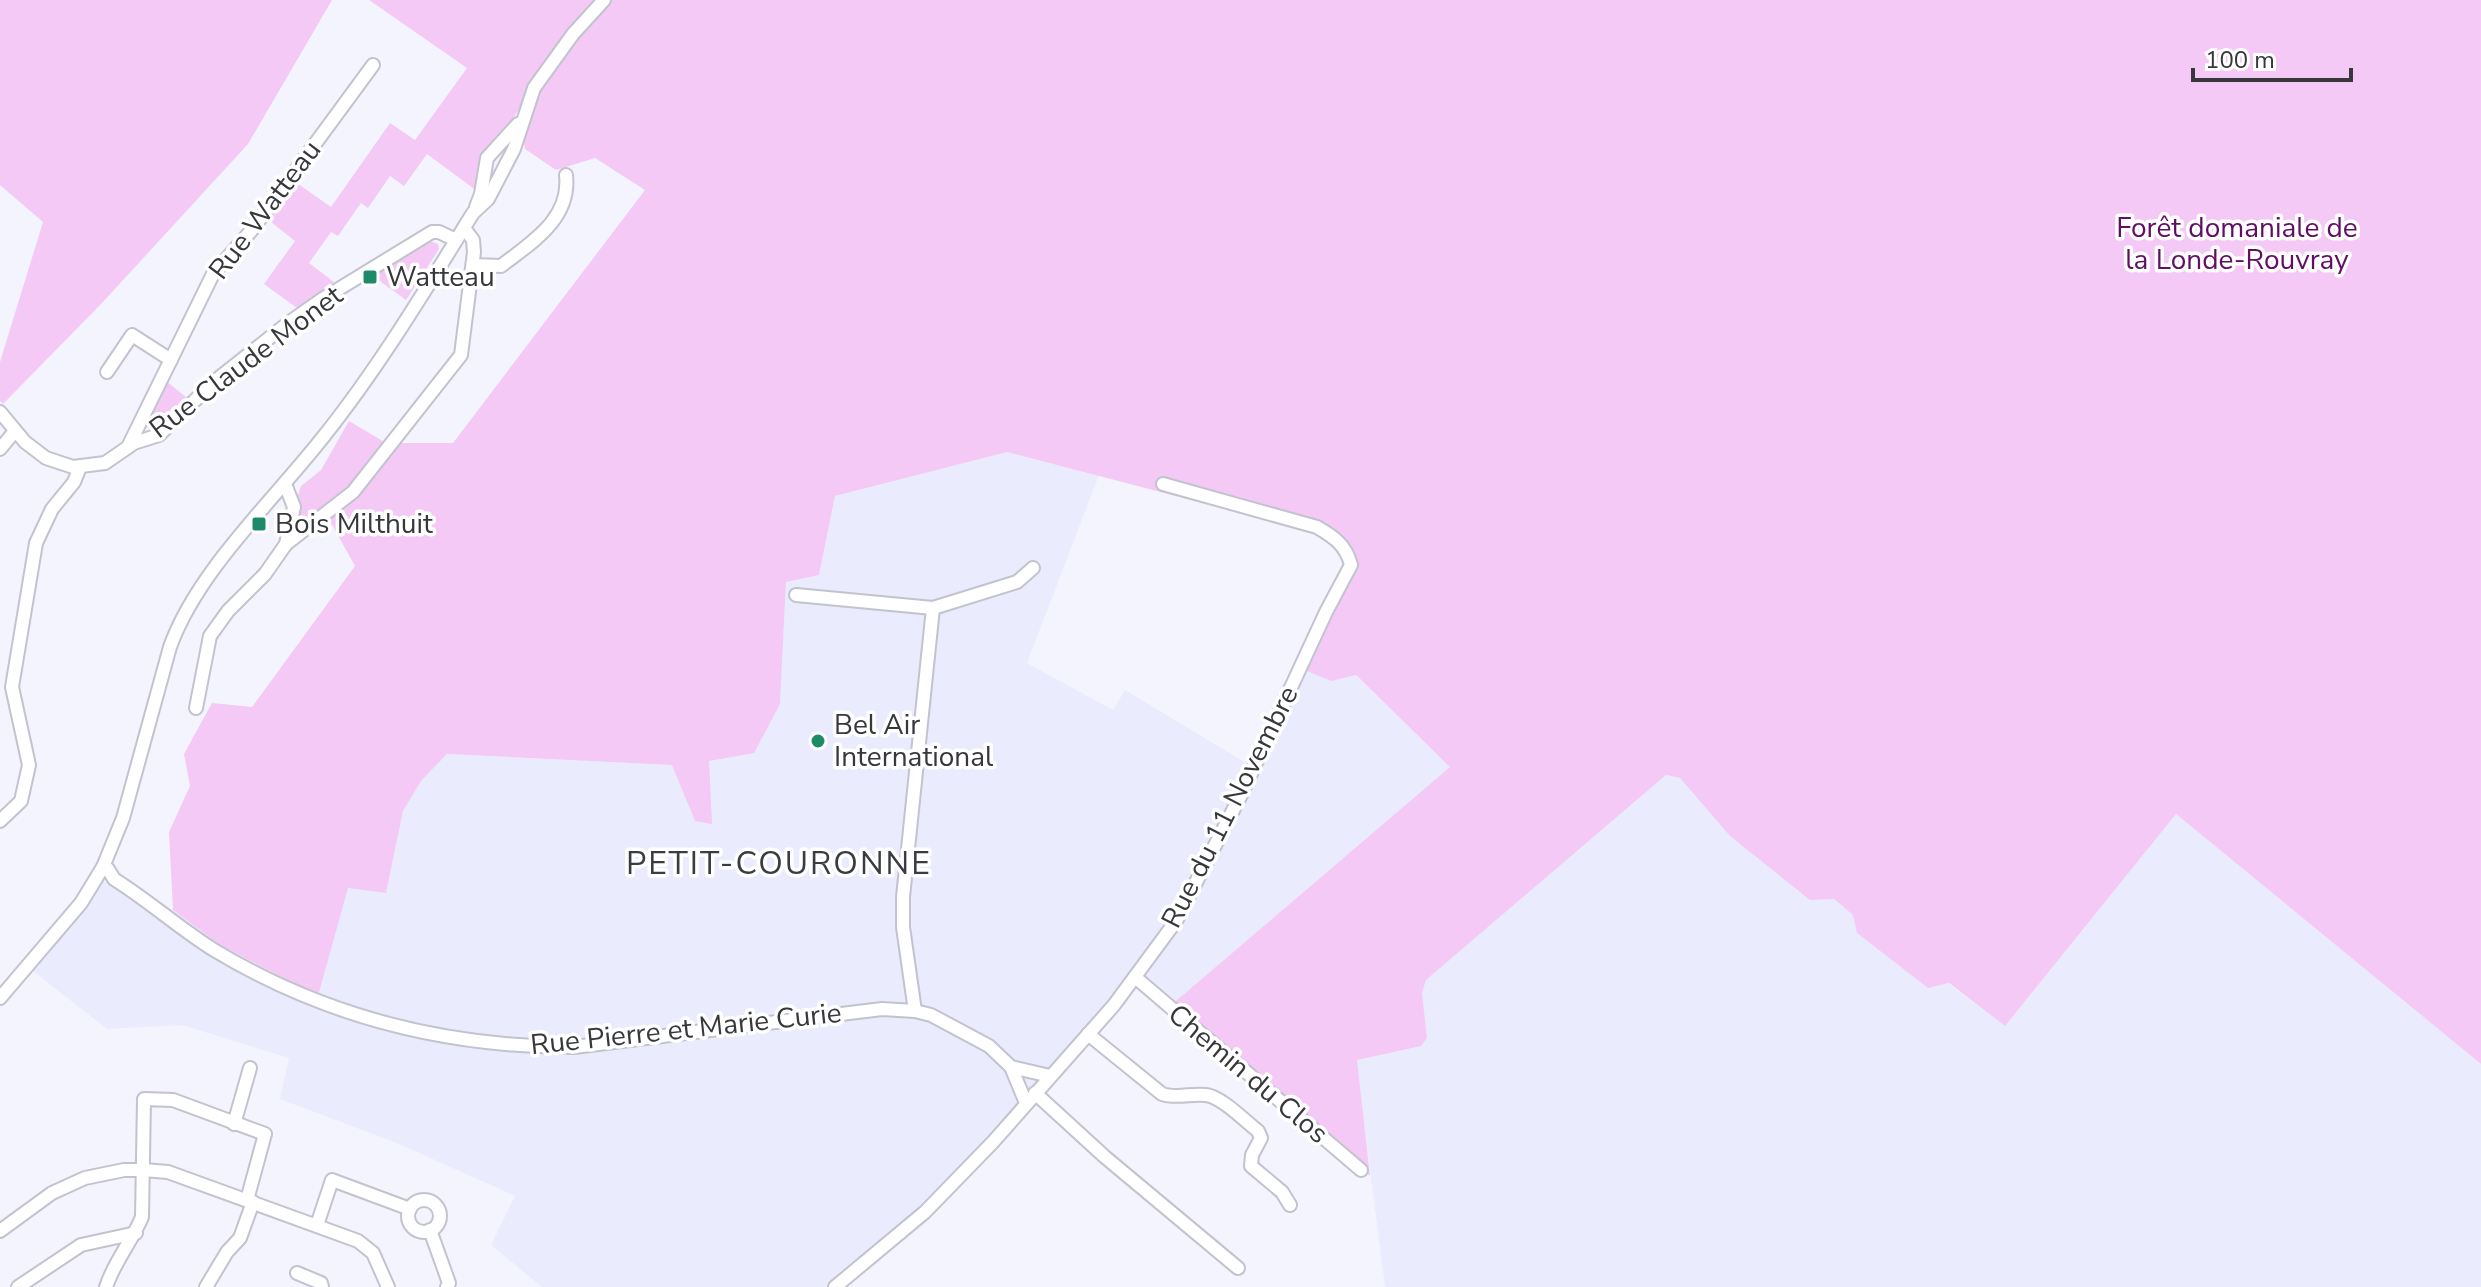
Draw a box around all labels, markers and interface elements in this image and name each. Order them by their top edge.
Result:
scale bar [2193,32,2351,82]
text: 100 m [2205,44,2275,76]
street label: Rue Watteau [200,133,330,287]
park label: Forêt domaniale de la Londe-Rouvray [2116,209,2358,279]
place label: Watteau [386,258,495,296]
marker: Watteau [361,268,379,286]
street label: Rue Claude Monet [142,277,351,447]
place label: Bois Milthuit [275,505,433,543]
marker: Bois Milthuit [250,515,268,533]
street label: Rue du 11 Novembre [1153,680,1307,934]
place label: Bel Air International [834,706,994,776]
marker: Bel Air International [809,732,827,750]
district label: PETIT-COURONNE [626,842,932,885]
street label: Rue Pierre et Marie Curie [529,994,843,1064]
street label: Chemin du Clos [1160,996,1336,1152]

